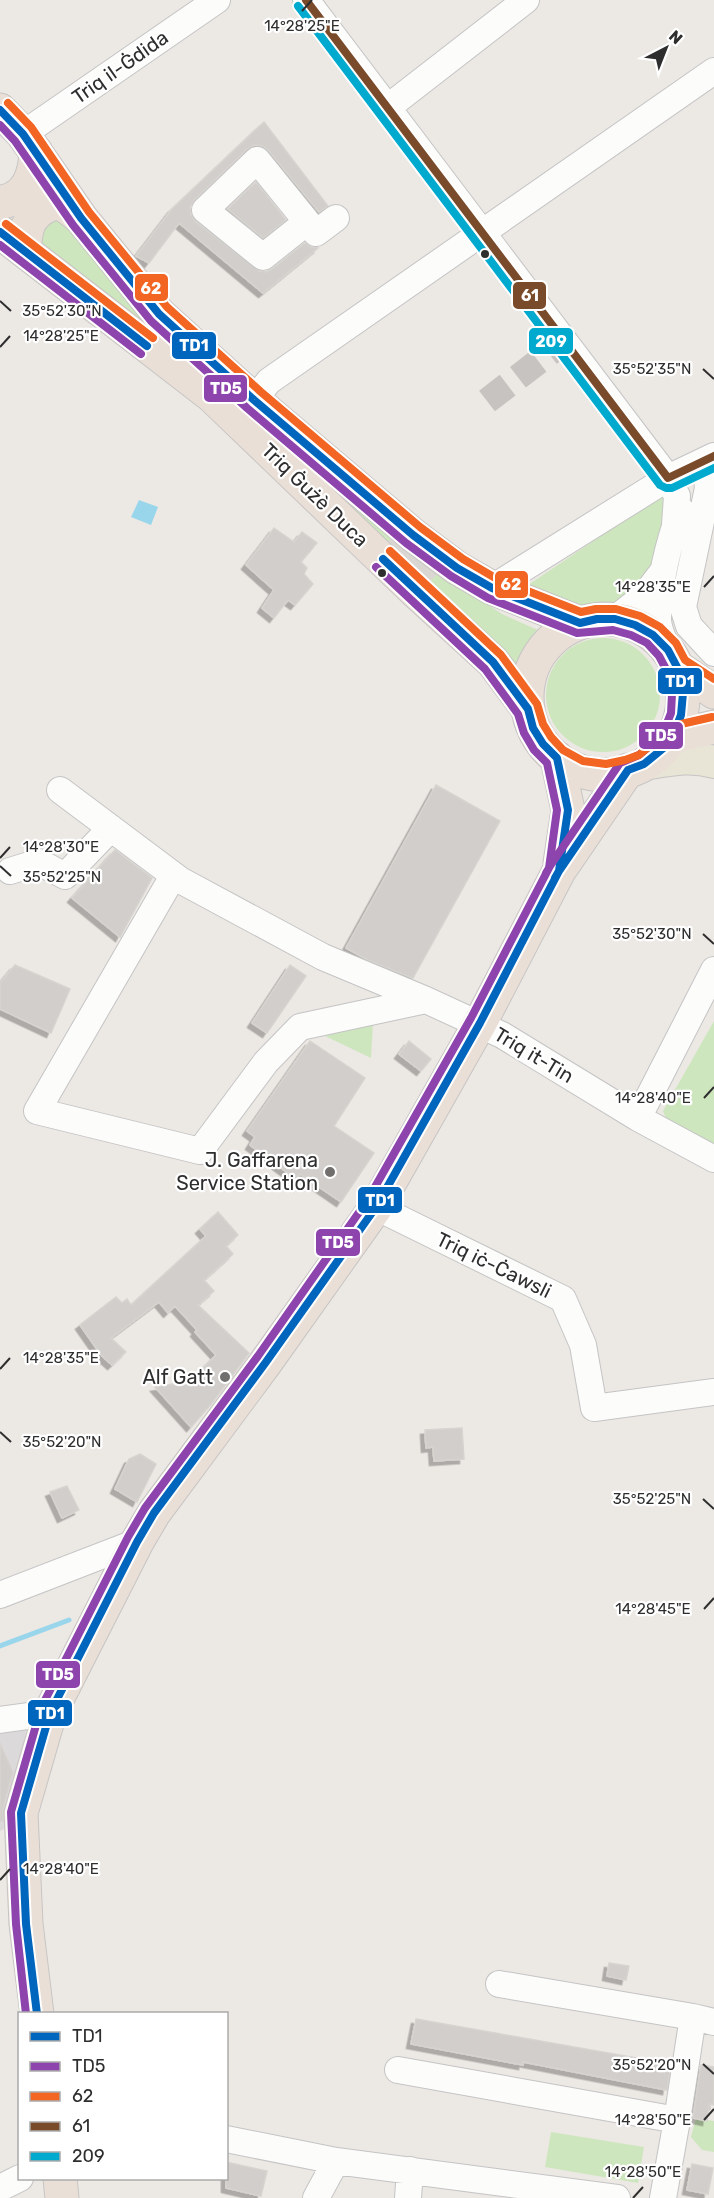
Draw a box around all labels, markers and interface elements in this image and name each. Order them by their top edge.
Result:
text: 14°28'25"E [264,17,340,35]
north arrow [636,18,696,78]
street label: Triq il-Ġdida [67,25,173,109]
text: N [665,26,686,48]
unlabelled marker [479,248,491,260]
line badge: 62 [134,273,169,302]
text: 62 [141,279,161,298]
line badge: 61 [512,281,547,310]
text: 61 [521,286,539,305]
text: 35°52'30"N [22,302,102,320]
text: 14°28'25"E [23,327,99,345]
line badge: 209 [528,327,574,355]
line badge: TD1 [171,331,217,360]
text: 209 [535,332,567,351]
text: TD1 [179,336,209,355]
text: 35°52'35"N [613,360,691,378]
line badge: TD5 [203,374,248,403]
text: TD5 [210,379,242,398]
street label: Triq Ġużè Duca [257,438,373,552]
unlabelled marker [376,567,388,579]
line badge: 62 [494,570,529,599]
text: 62 [501,575,521,594]
text: 14°28'35"E [615,578,691,596]
line badge: TD1 [657,667,703,695]
text: TD1 [665,672,695,691]
line badge: TD5 [638,721,684,750]
text: TD5 [645,726,677,745]
text: 14°28'30"E [23,838,99,856]
text: 35°52'25"N [23,868,101,886]
text: 35°52'30"N [612,925,692,943]
street label: Triq it-Tin [490,1022,578,1088]
text: 14°28'40"E [615,1089,691,1107]
place label: J. Gaffarena Service Station [176,1148,318,1195]
marker: J. Gaffarena Service Station [323,1165,337,1179]
line badge: TD1 [357,1186,403,1214]
text: TD1 [365,1191,395,1210]
street label: Triq iċ-Ċawsli [433,1227,555,1303]
line badge: TD5 [315,1228,361,1257]
text: TD5 [322,1233,354,1252]
text: 14°28'35"E [23,1349,99,1367]
place label: Alf Gatt [142,1365,213,1389]
marker: Alf Gatt [218,1370,232,1384]
text: 35°52'20"N [22,1433,102,1451]
text: 35°52'25"N [613,1490,691,1508]
text: 14°28'45"E [615,1600,691,1618]
line badge: TD5 [35,1660,81,1689]
text: TD5 [42,1665,74,1684]
line badge: TD1 [27,1699,73,1727]
text: TD1 [35,1704,65,1723]
text: 14°28'40"E [23,1860,99,1878]
legend [18,2012,228,2180]
text: TD1 [72,2025,103,2047]
text: TD5 [72,2055,106,2077]
text: 35°52'20"N [612,2056,692,2074]
text: 62 [72,2085,93,2107]
text: 14°28'50"E [615,2111,691,2129]
text: 61 [72,2115,90,2137]
text: 209 [72,2145,105,2167]
text: 14°28'50"E [605,2163,681,2181]

